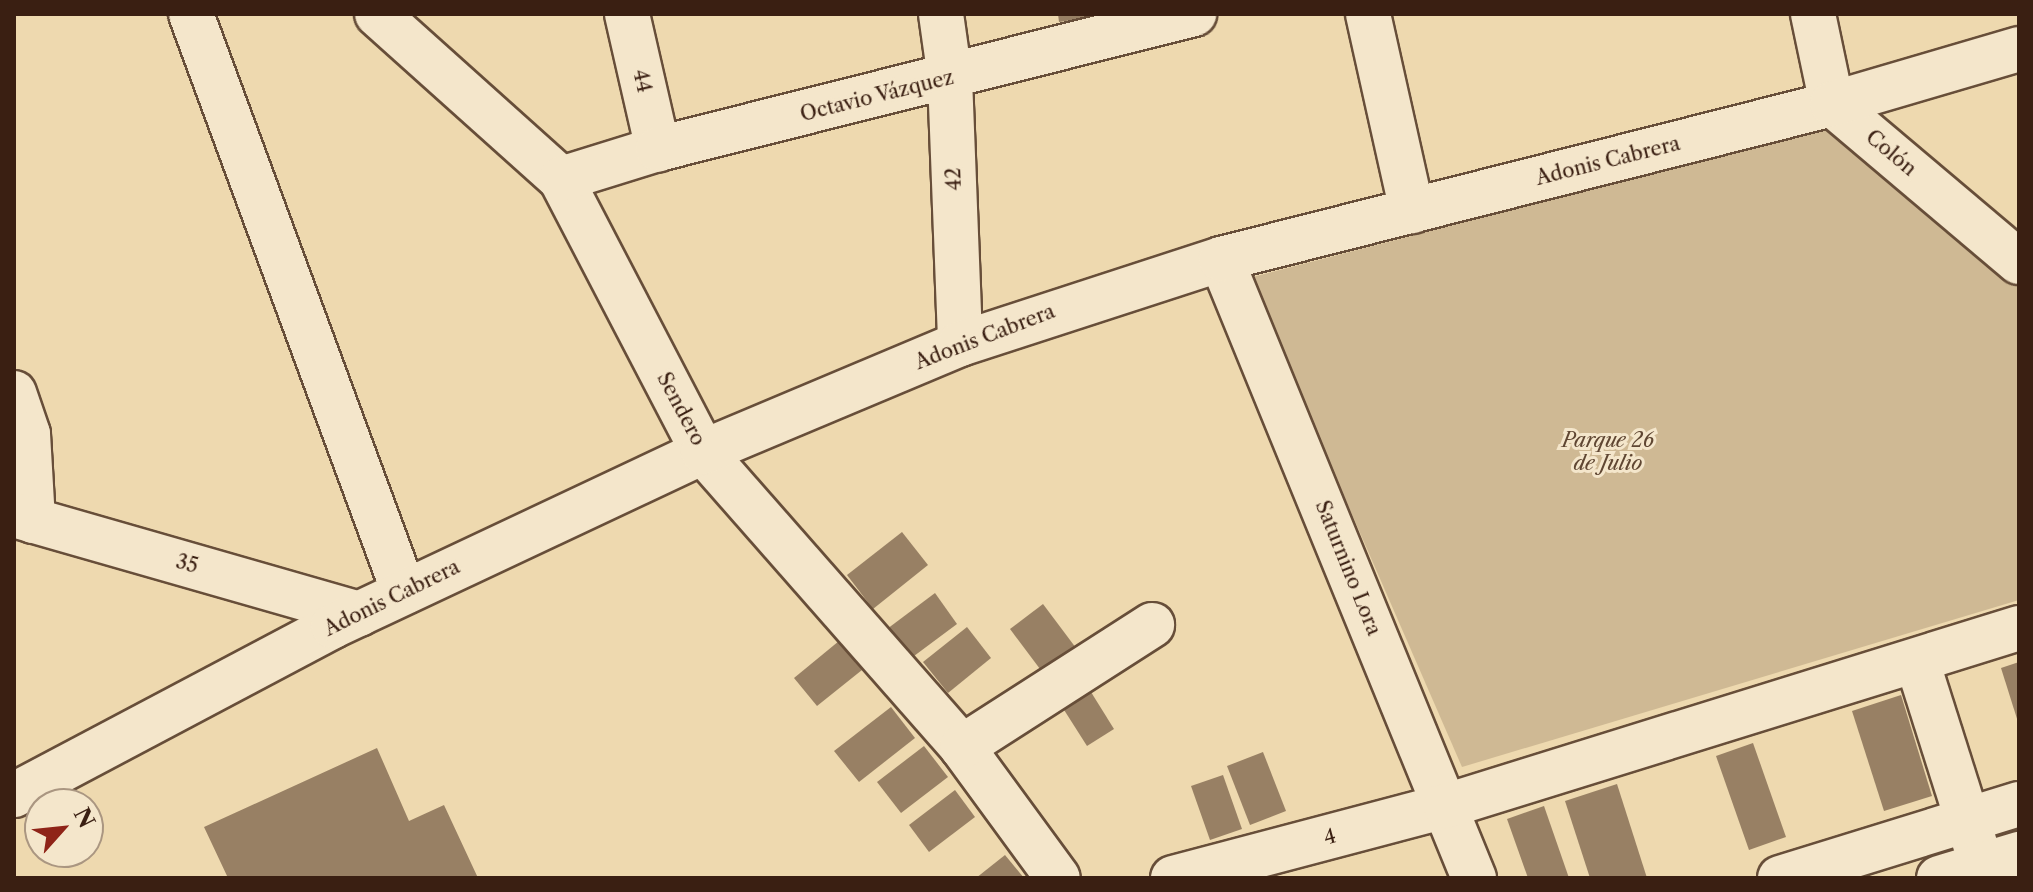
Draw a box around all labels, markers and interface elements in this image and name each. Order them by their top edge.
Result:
street label: Octavio Vázquez [797,65,957,127]
street label: 44 [628,67,656,95]
street label: Colón [1861,125,1921,181]
street label: Adonis Cabrera [1533,131,1683,191]
street label: 42 [942,167,966,191]
street label: Adonis Cabrera [912,299,1058,375]
street label: Sendero [652,368,710,450]
park label: Parque 26 de Julio [1562,429,1654,476]
street label: Saturnino Lora [1310,497,1386,639]
street label: 35 [173,549,201,579]
street label: Adonis Cabrera [320,555,464,641]
north arrow [24,788,104,868]
text: N [68,803,100,832]
street label: 4 [1321,824,1339,850]

